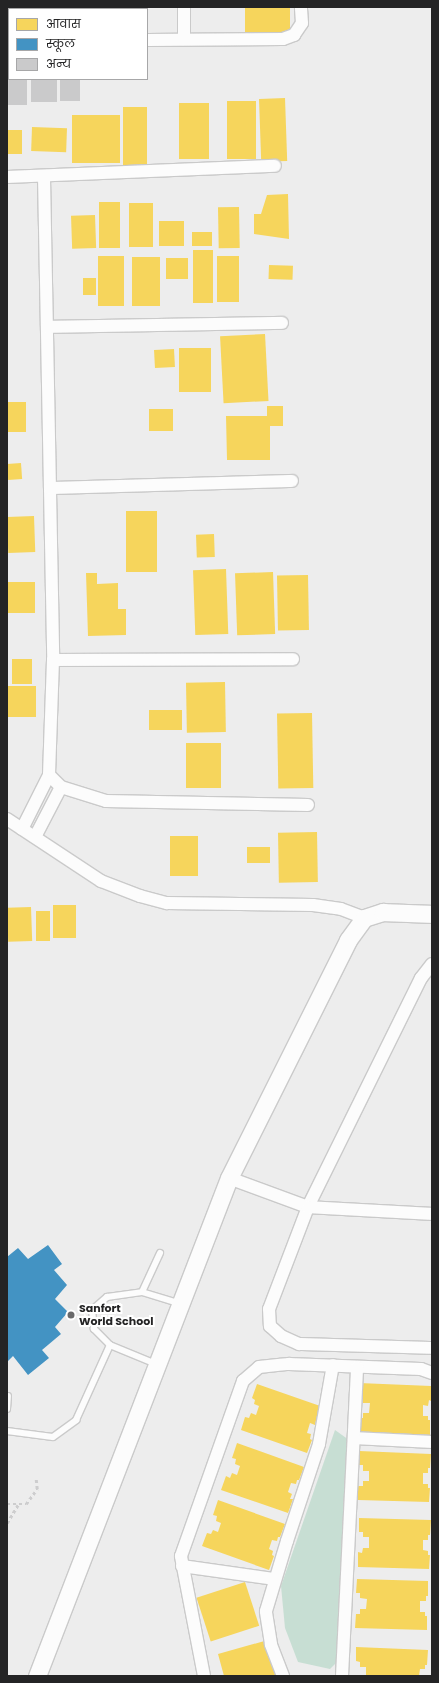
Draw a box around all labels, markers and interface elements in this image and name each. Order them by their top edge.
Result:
legend [8,8,148,80]
text: आवास [46,15,81,32]
text: स्कूल [46,35,75,52]
text: अन्य [46,55,71,72]
place label: Sanfort World School [79,1302,153,1328]
marker: Sanfort World School [66,1310,76,1320]

